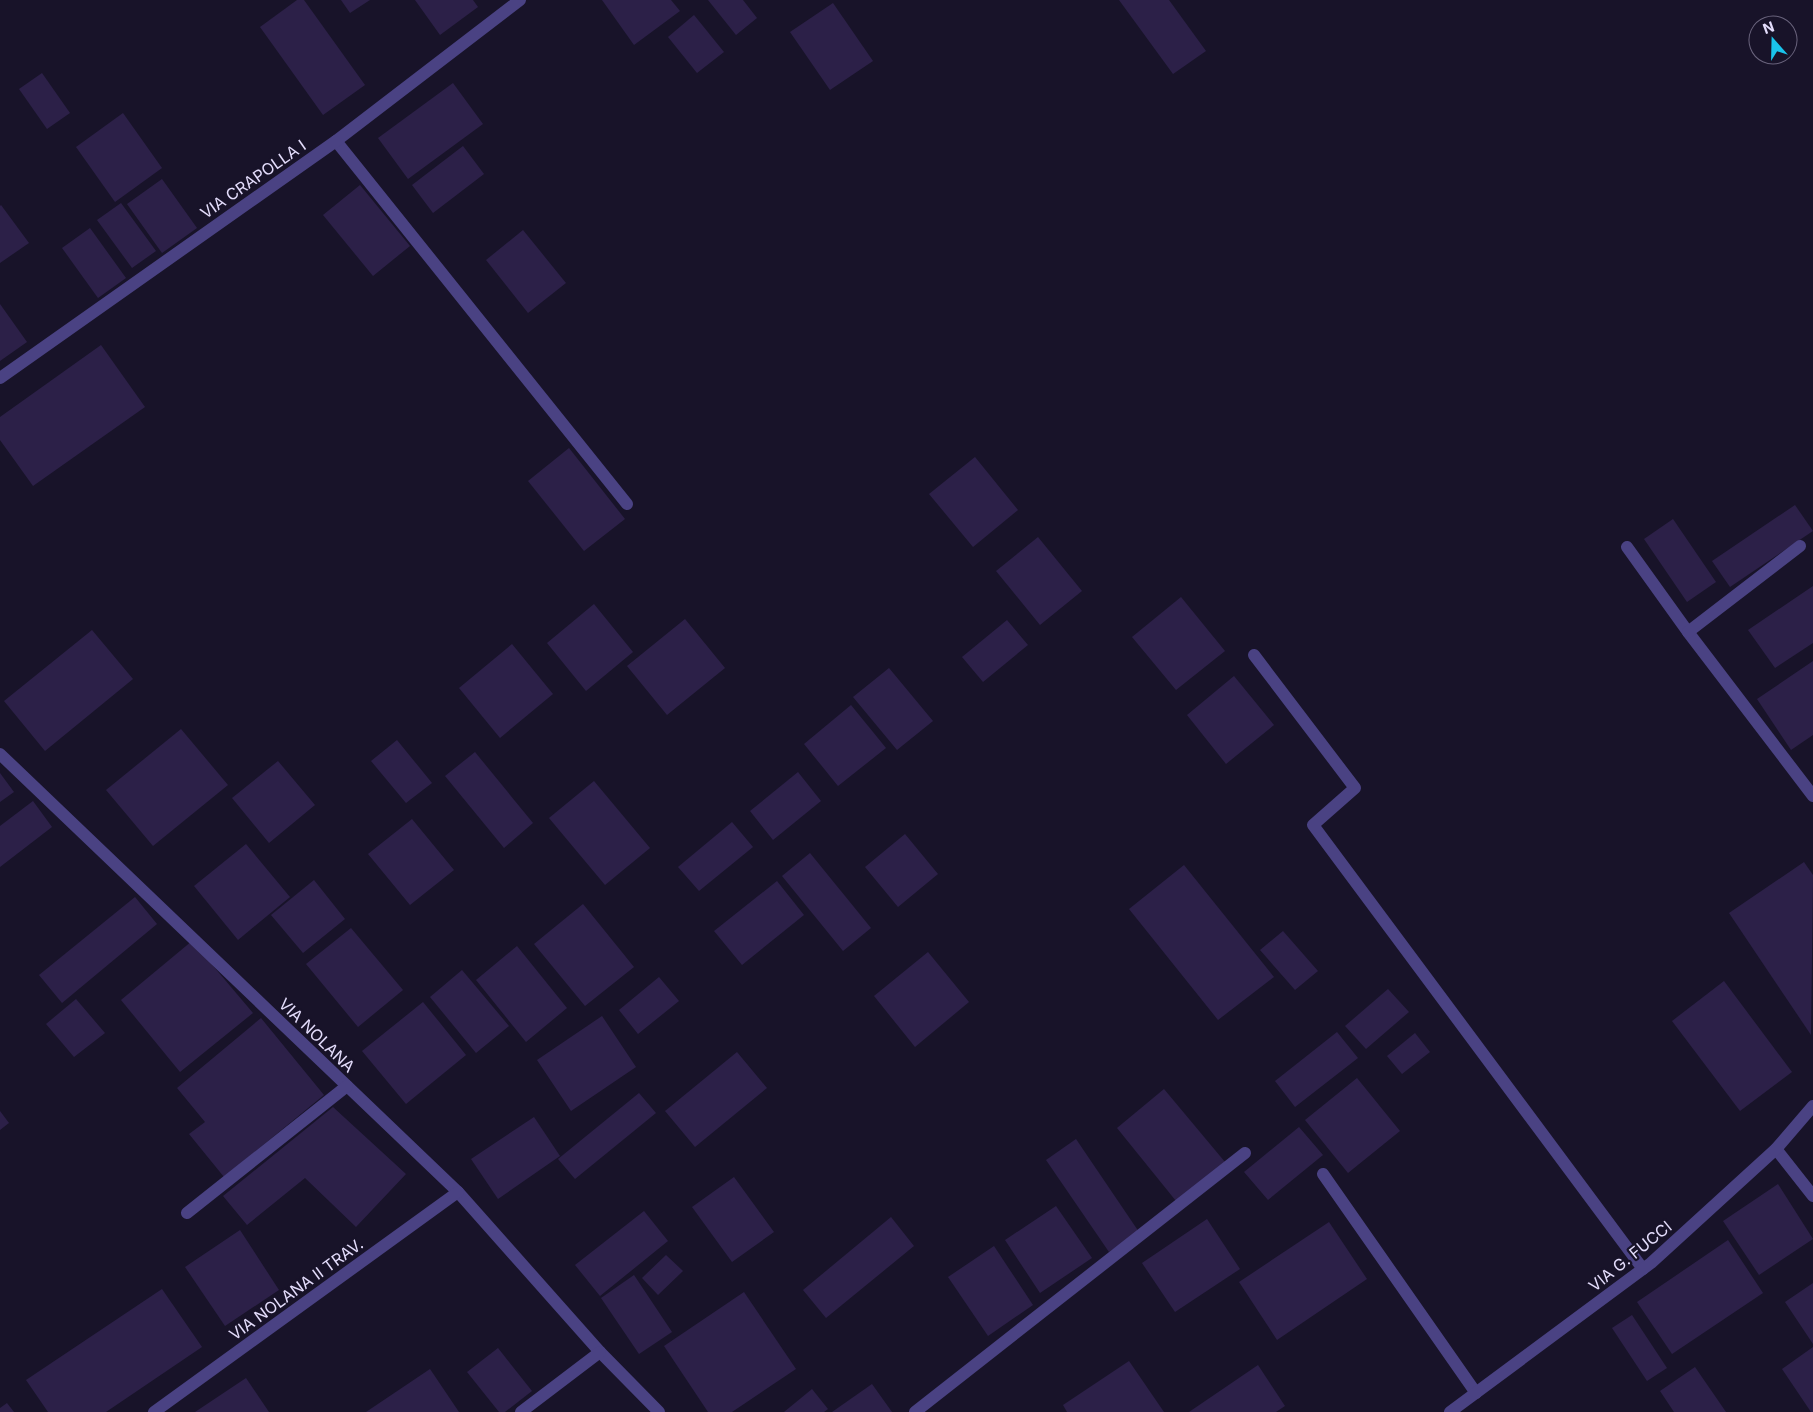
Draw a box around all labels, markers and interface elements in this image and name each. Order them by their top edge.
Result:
north arrow [1748,15,1798,65]
text: N [1760,18,1776,37]
street label: VIA CRAPOLLA I [196,135,310,223]
street label: VIA NOLANA [275,994,359,1076]
street label: VIA G. FUCCI [1584,1216,1676,1296]
street label: VIA NOLANA II TRAV. [225,1234,367,1344]

